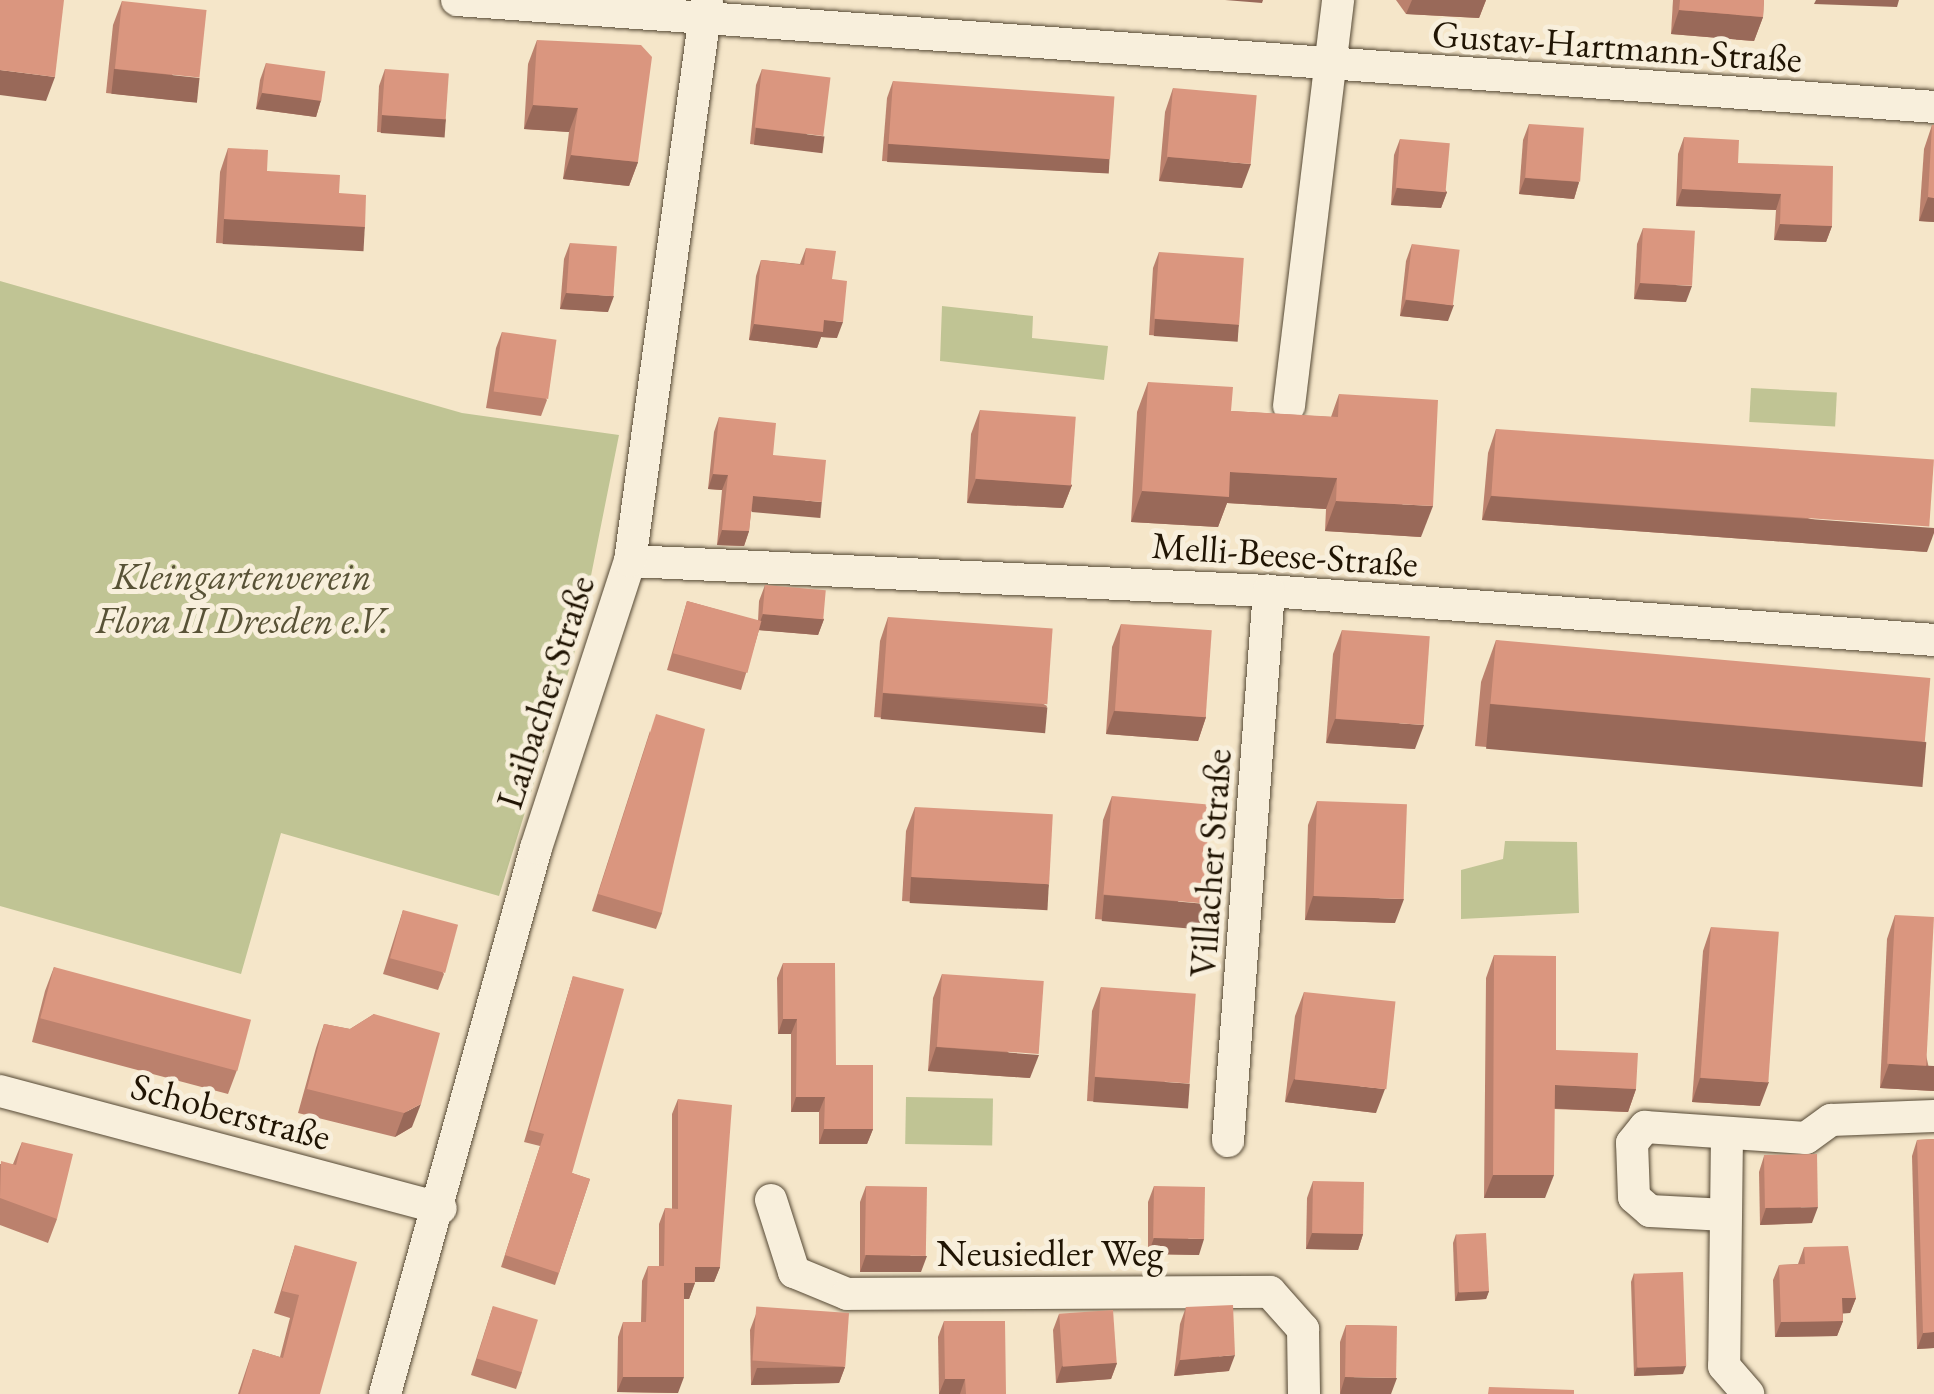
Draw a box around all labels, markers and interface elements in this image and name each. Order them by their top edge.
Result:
street label: Gustav-Hartmann-Straße [1431,10,1803,82]
street label: Melli-Beese-Straße [1150,522,1420,586]
park label: Kleingartenverein Flora II Dresden e.V. [95,553,389,642]
street label: Laibacher Straße [486,570,604,814]
street label: Villacher Straße [1179,747,1241,979]
street label: Schoberstraße [126,1062,336,1160]
street label: Neusiedler Weg [937,1230,1163,1276]

